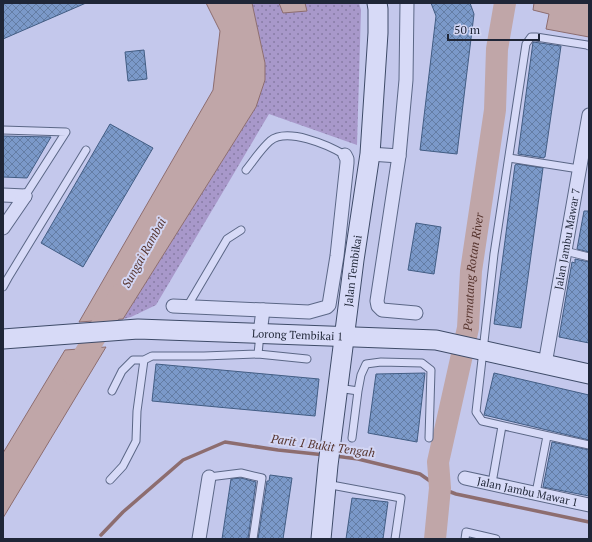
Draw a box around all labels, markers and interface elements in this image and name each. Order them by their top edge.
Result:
scale bar [448,16,539,42]
text: 50 m [454,22,481,37]
street label: Jalan Jambu Mawar 7 [551,187,583,291]
water label: Permatang Rotan River [460,211,487,332]
water label: Sungai Rambai [118,215,169,290]
street label: Jalan Tembikai [341,234,365,308]
street label: Lorong Tembikai 1 [252,326,343,344]
water label: Parit 1 Bukit Tengah [269,431,376,460]
street label: Jalan Jambu Mawar 1 [476,474,579,509]

